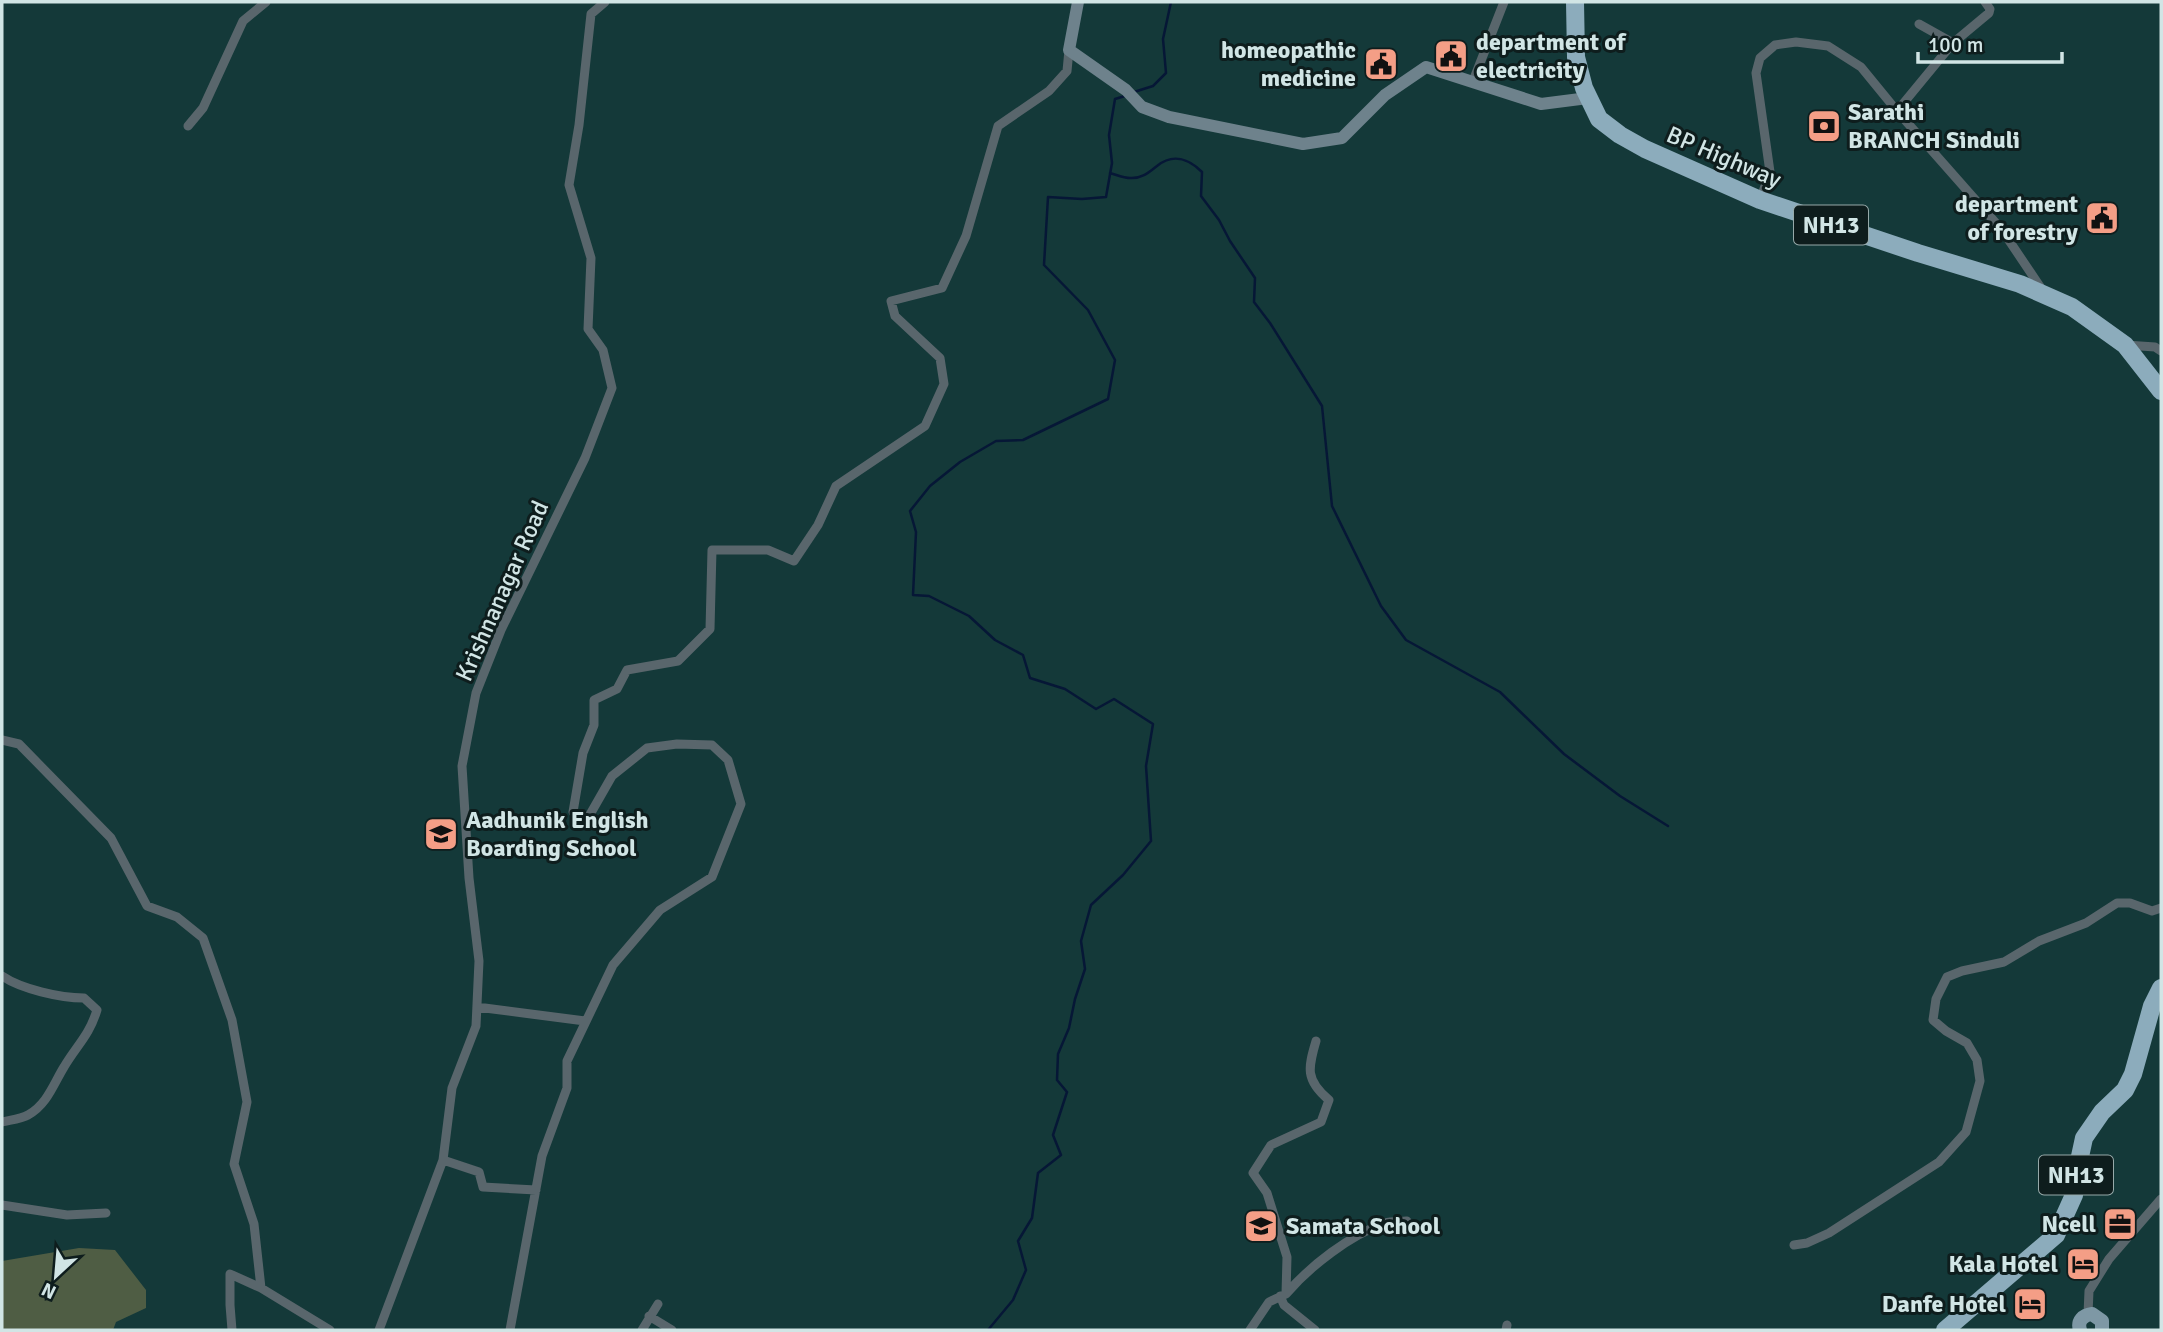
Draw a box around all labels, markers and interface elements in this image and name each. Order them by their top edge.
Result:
scale bar [1918,21,2062,65]
place label: department of electricity [1476,27,1627,85]
text: 100 m [1928,32,1983,58]
place label: homeopathic medicine [1221,35,1356,93]
public building icon: department of electricity [1432,37,1470,75]
public building icon: homeopathic medicine [1362,45,1400,83]
place label: Sarathi BRANCH Sinduli [1848,97,2020,155]
bank icon: Sarathi BRANCH Sinduli [1805,107,1843,145]
street label: BP Highway [1662,119,1786,195]
place label: department of forestry [1955,189,2078,247]
public building icon: department of forestry [2083,199,2121,237]
road number: NH13 [1794,206,1868,244]
street label: Krishnanagar Road [449,496,555,686]
place label: Aadhunik English Boarding School [466,805,649,863]
school or university icon: Aadhunik English Boarding School [422,815,460,853]
road number: NH13 [2039,1156,2113,1194]
office icon: Ncell [2101,1205,2139,1243]
school or university icon: Samata School [1242,1207,1280,1245]
place label: Ncell [2041,1209,2096,1239]
place label: Samata School [1286,1211,1441,1241]
north arrow [21,1241,91,1311]
hotel icon: Kala Hotel [2064,1245,2102,1283]
place label: Kala Hotel [1948,1249,2058,1279]
text: N [38,1277,60,1304]
hotel icon: Danfe Hotel [2011,1285,2049,1323]
place label: Danfe Hotel [1882,1289,2006,1319]

